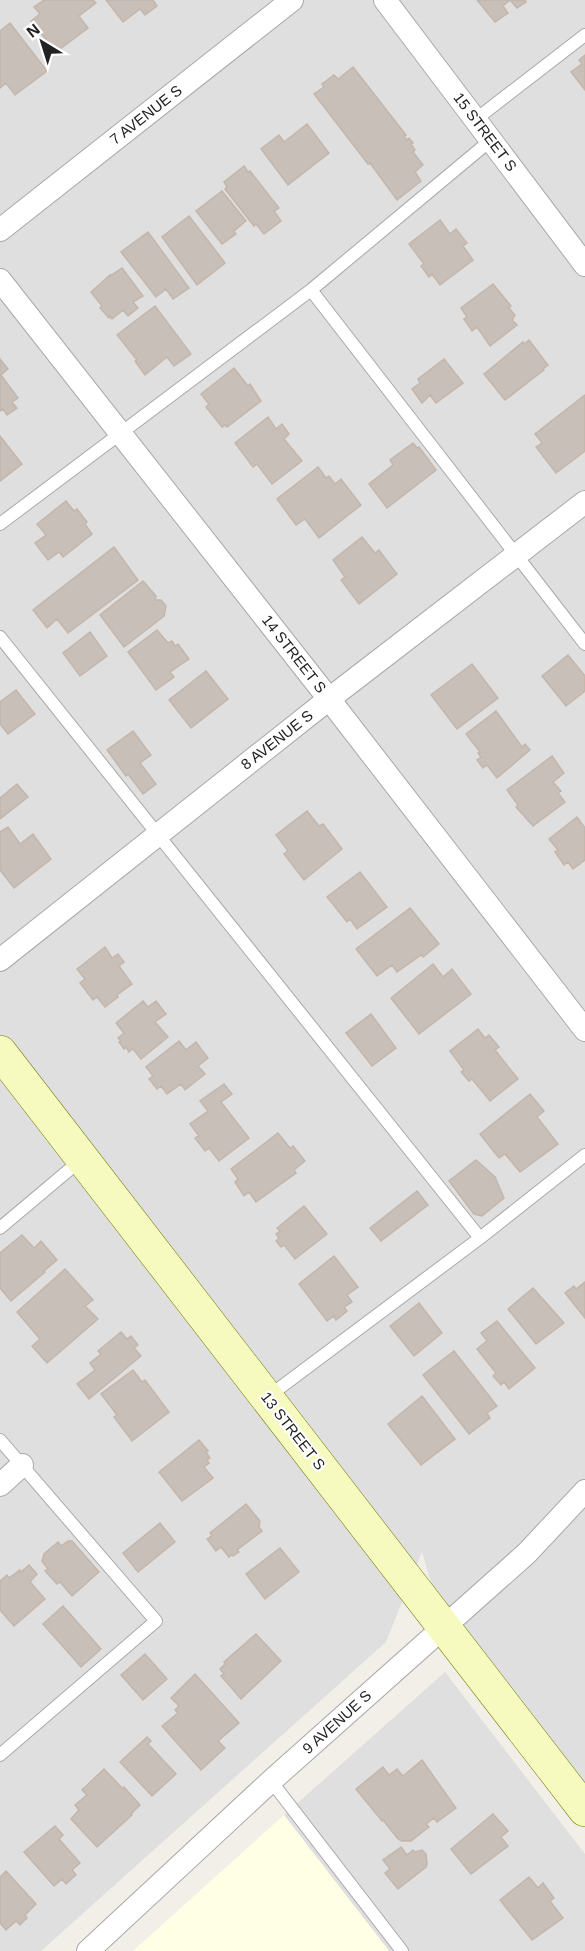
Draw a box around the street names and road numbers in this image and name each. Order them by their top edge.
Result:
street label: 7 AVENUE S [106,81,185,148]
street label: 15 STREET S [450,89,520,174]
street label: 14 STREET S [259,611,330,696]
street label: 8 AVENUE S [237,706,316,773]
street label: 13 STREET S [258,1388,329,1473]
street label: 9 AVENUE S [299,1686,374,1757]

